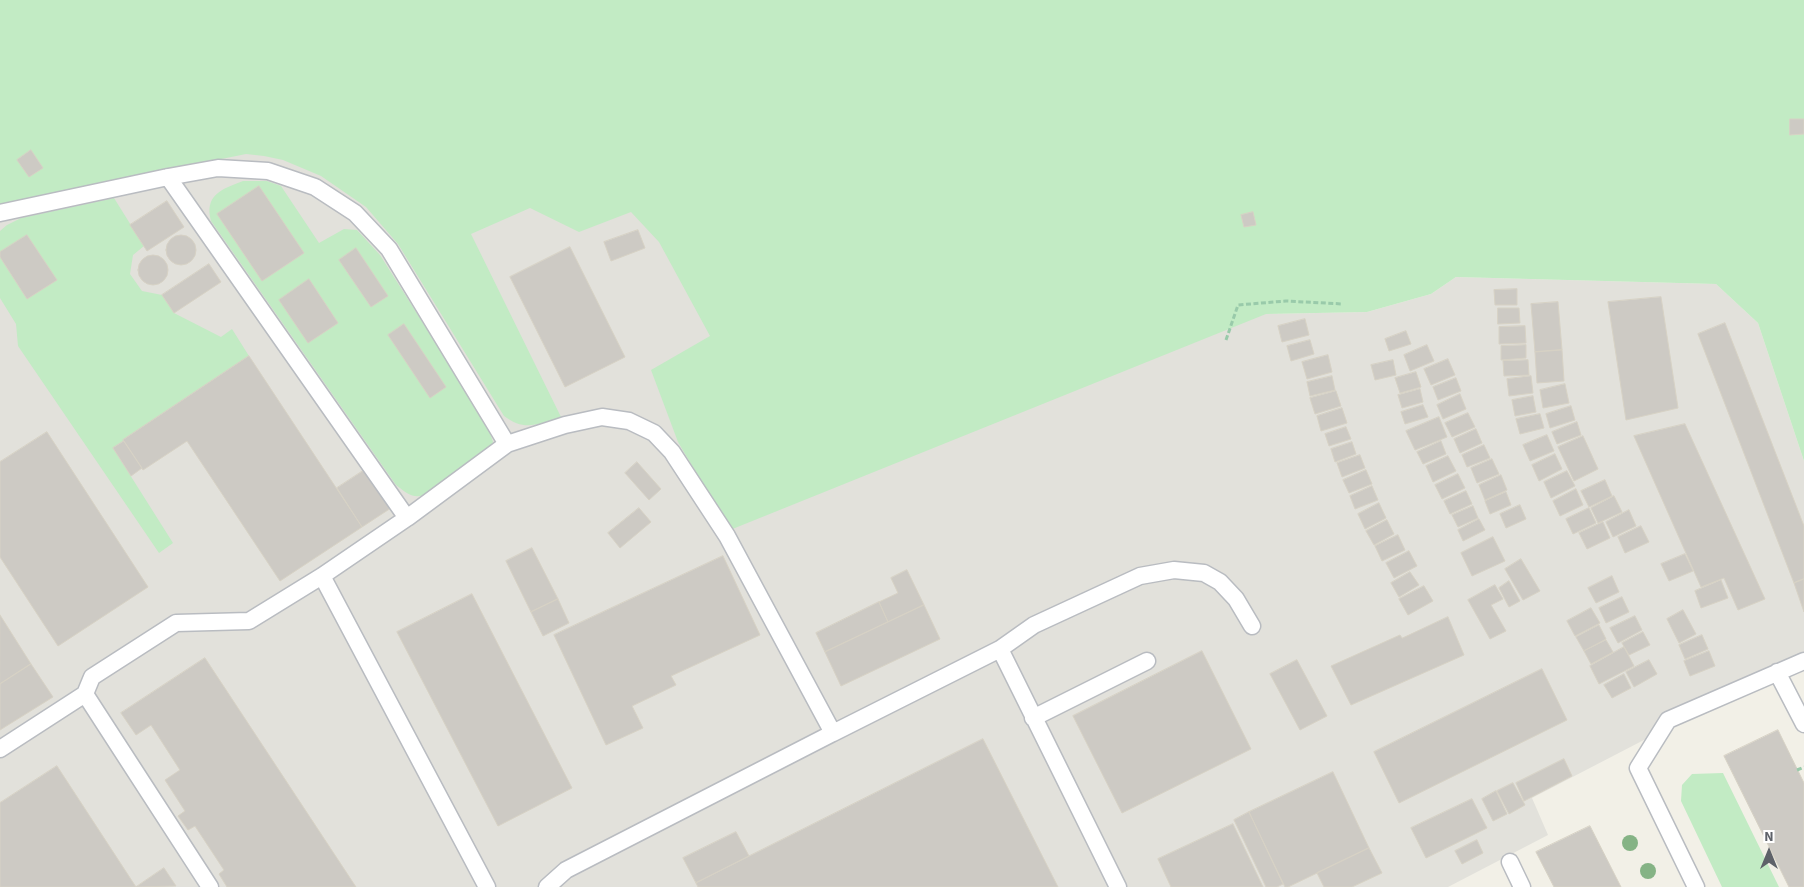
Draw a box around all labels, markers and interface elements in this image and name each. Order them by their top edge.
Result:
north arrow [1744,827,1794,877]
text: N [1764,827,1774,847]

